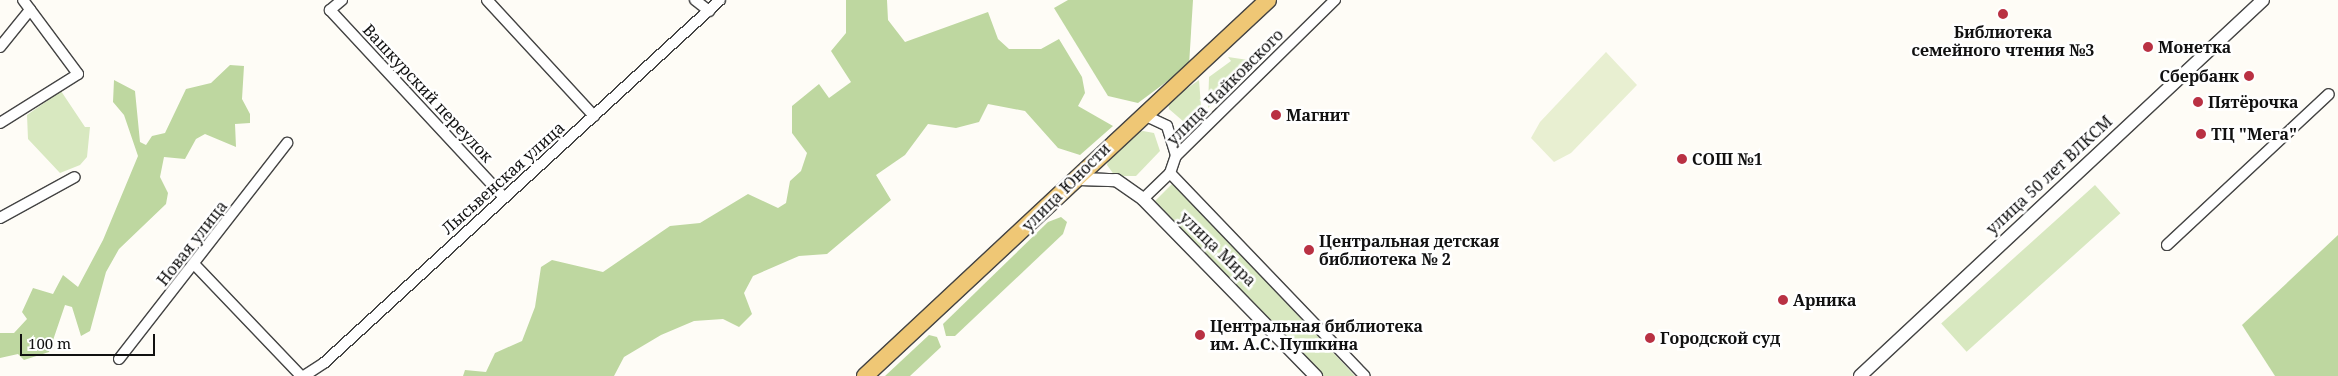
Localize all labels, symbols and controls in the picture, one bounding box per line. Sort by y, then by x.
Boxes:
marker: Библиотека семейного чтения №3 [1997,8,2009,20]
street label: Вашкурский переулок [359,20,497,166]
place label: Библиотека семейного чтения №3 [1912,22,2094,60]
street label: улица Чайковского [1163,25,1287,149]
place label: Монетка [2158,37,2231,57]
marker: Монетка [2142,41,2154,53]
place label: Сбербанк [2160,66,2239,86]
marker: Сбербанк [2243,70,2255,82]
place label: Пятёрочка [2208,92,2299,112]
marker: Пятёрочка [2192,96,2204,108]
place label: Магнит [1286,105,1350,125]
marker: Магнит [1270,109,1282,121]
street label: улица 50 лет ВЛКСМ [1982,112,2116,238]
street label: Лысьвенская улица [438,118,568,238]
place label: ТЦ "Мега" [2211,124,2297,144]
marker: ТЦ "Мега" [2195,128,2207,140]
street label: улица Юности [1018,139,1114,235]
place label: СОШ №1 [1692,149,1763,169]
marker: СОШ №1 [1676,153,1688,165]
street label: Новая улица [153,197,231,289]
street label: улица Мира [1176,208,1260,290]
place label: Центральная детская библиотека № 2 [1319,231,1499,269]
marker: Центральная детская библиотека № 2 [1303,244,1315,256]
place label: Арника [1793,290,1856,310]
marker: Арника [1777,294,1789,306]
place label: Центральная библиотека им. А.С. Пушкина [1210,316,1423,354]
scale bar [22,324,158,356]
place label: Городской суд [1660,328,1780,348]
marker: Центральная библиотека им. А.С. Пушкина [1194,329,1206,341]
marker: Городской суд [1644,332,1656,344]
text: 100 m [28,333,71,353]

